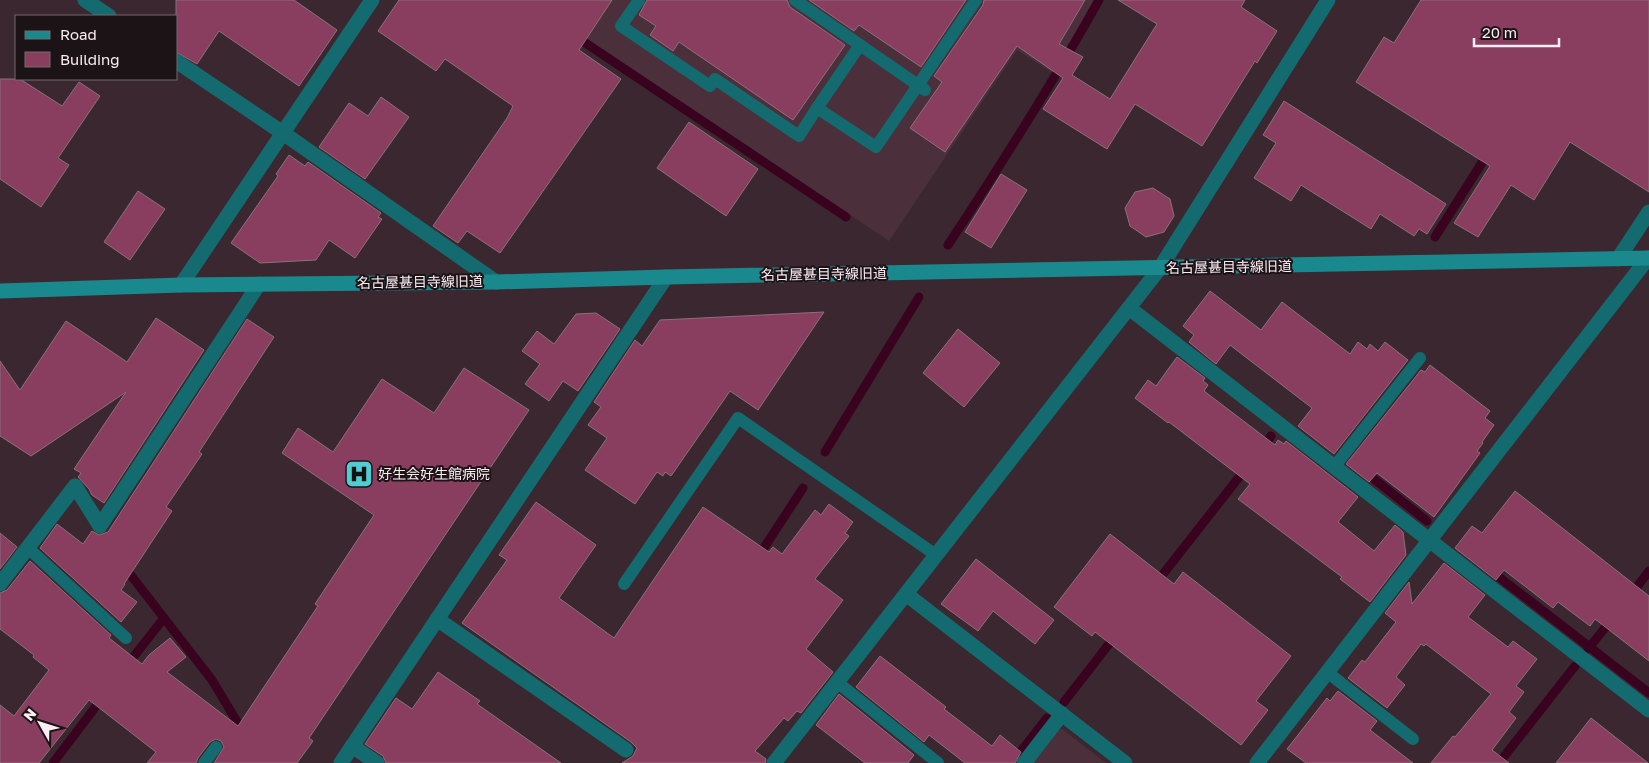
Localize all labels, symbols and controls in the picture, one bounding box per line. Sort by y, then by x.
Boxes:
legend [15,15,178,80]
scale bar [1474,15,1559,47]
text: 20 m [1482,23,1517,41]
text: Road [60,25,97,43]
text: Building [60,50,120,68]
street label: 名古屋甚目寺線旧道 [1166,257,1292,276]
street label: 名古屋甚目寺線旧道 [761,264,887,283]
street label: 名古屋甚目寺線旧道 [357,272,483,291]
hospital icon: 好生会好生館病院 [344,459,374,489]
place label: 好生会好生館病院 [378,465,490,482]
north arrow [15,698,65,748]
text: N [20,705,39,724]

